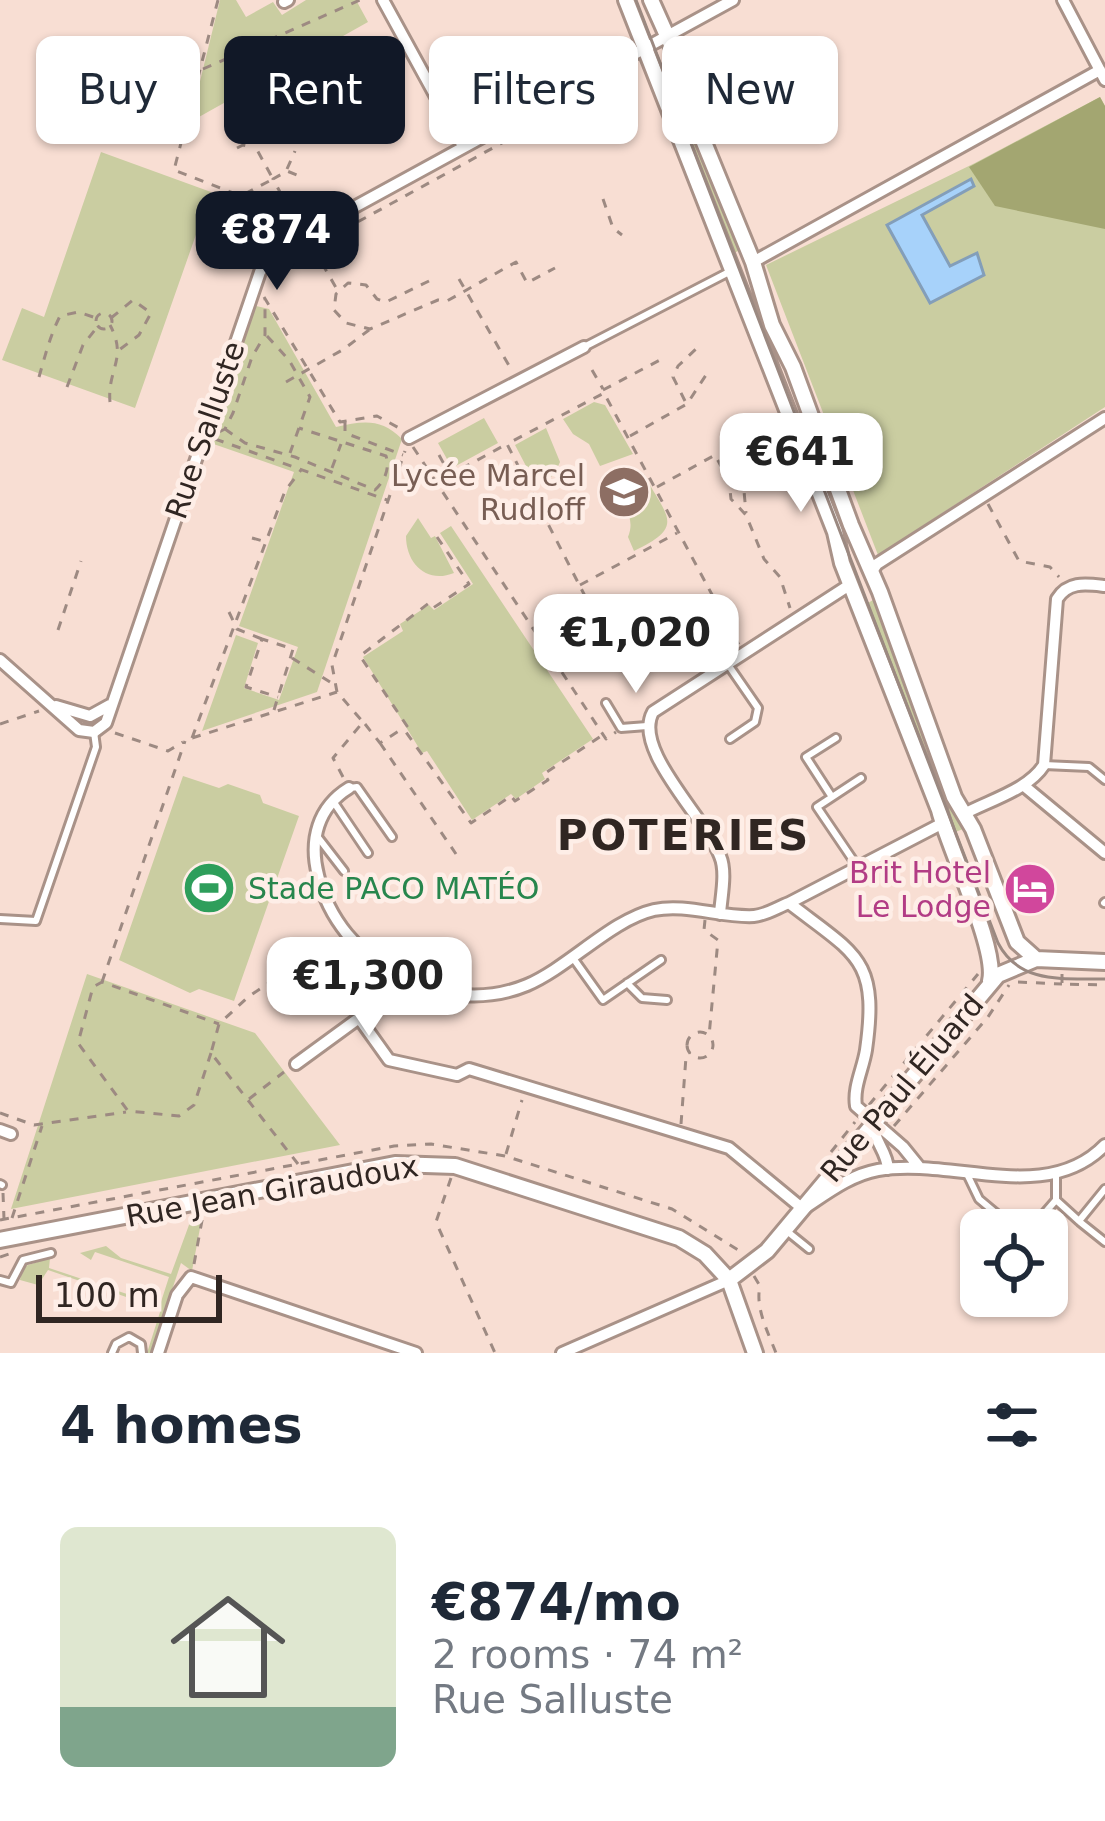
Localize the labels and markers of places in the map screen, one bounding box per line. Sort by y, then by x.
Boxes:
pin: €874 [206,191,348,293]
pin: €641 [730,413,872,515]
place label: Lycée Marcel Rudloff [391,458,586,527]
school or university icon: Lycée Marcel Rudloff [596,464,652,520]
pin: €1,020 [538,594,734,696]
place label: Brit Hotel Le Lodge [849,855,991,924]
sports icon: Stade PACO MATÉO [181,860,237,916]
hotel icon: Brit Hotel Le Lodge [1002,861,1058,917]
place label: Stade PACO MATÉO [248,871,539,906]
pin: €1,300 [271,937,467,1039]

